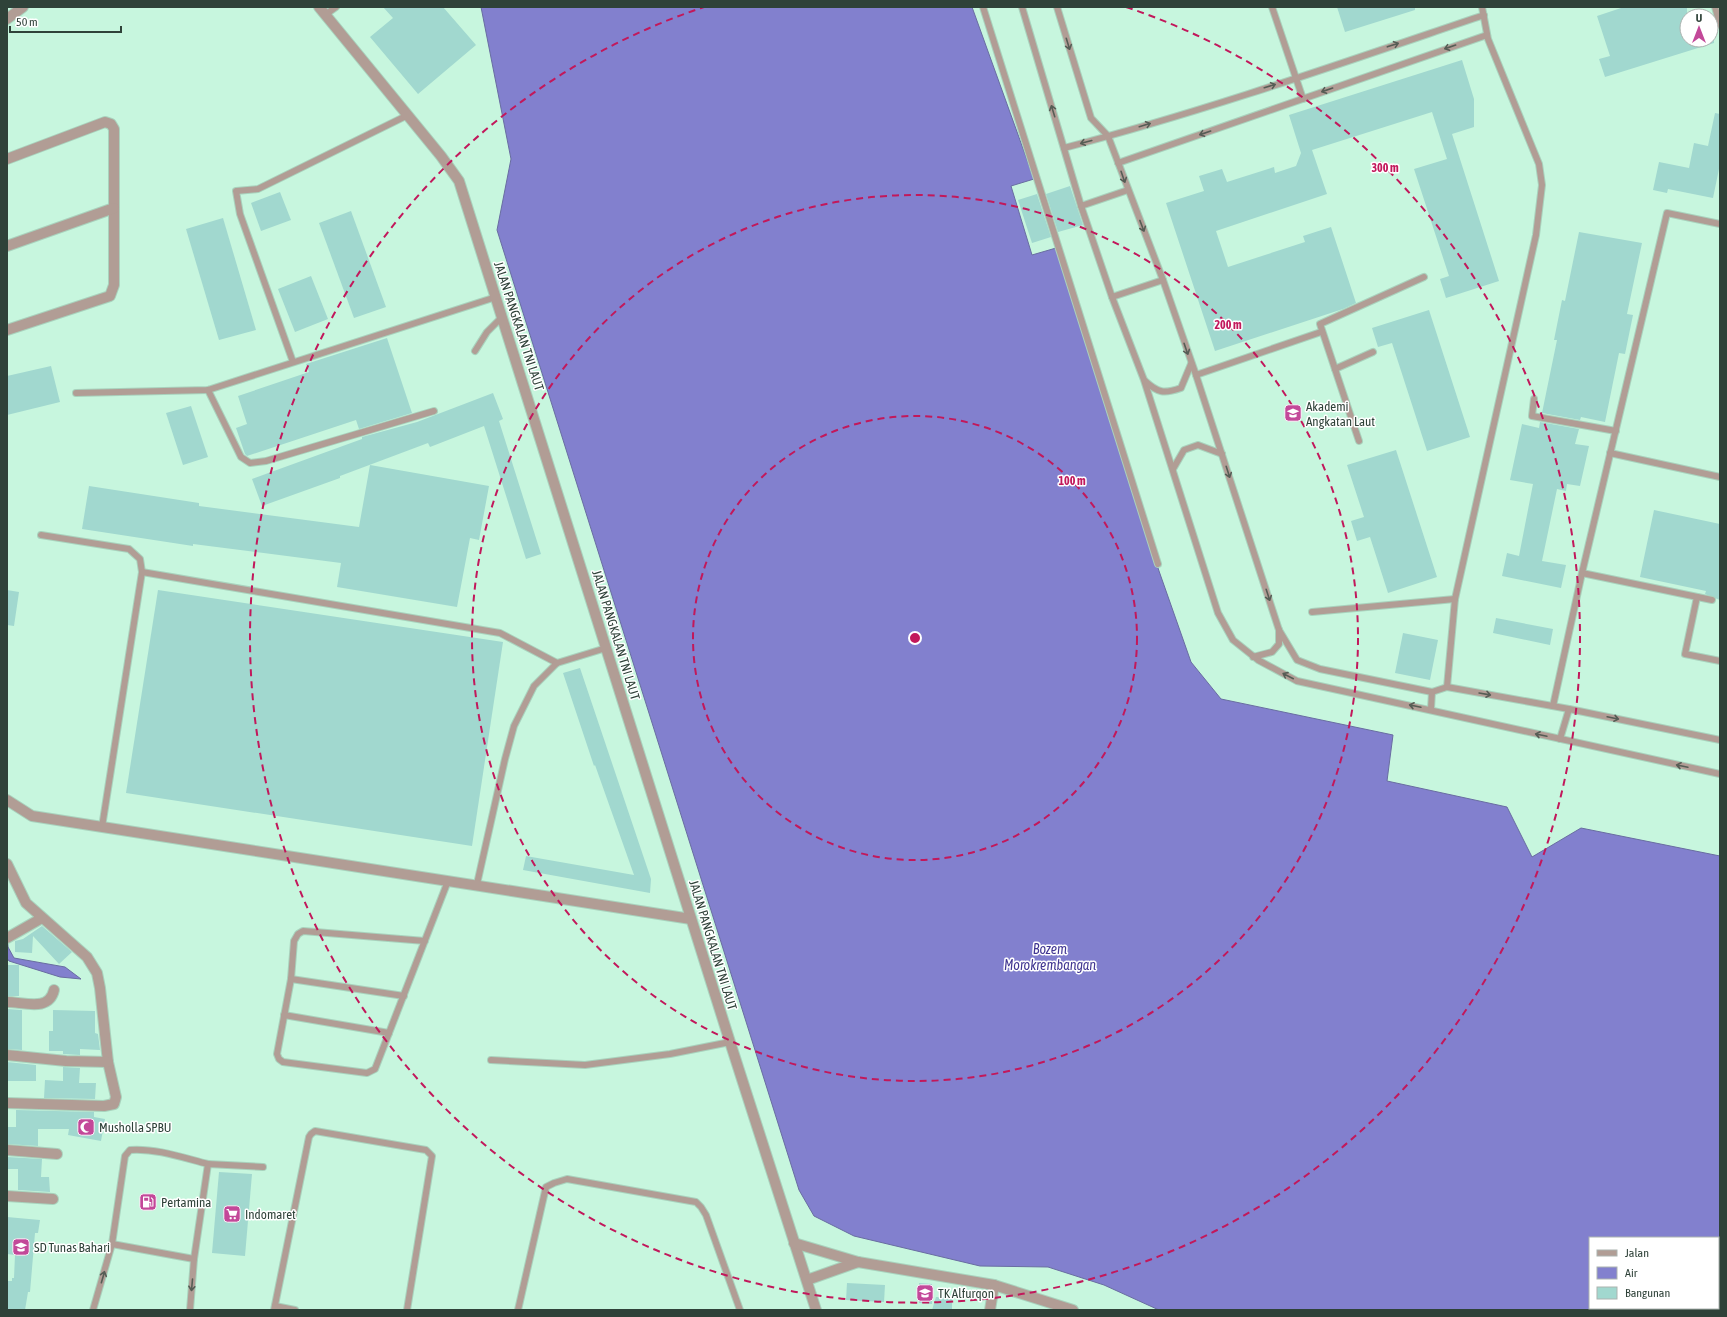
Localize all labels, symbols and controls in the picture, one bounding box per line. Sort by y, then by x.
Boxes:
scale bar [10,8,121,34]
north arrow [1679,8,1719,48]
text: U [1696,12,1702,24]
text: 50 m [16,15,38,29]
one-way arrow [1065,38,1072,51]
one-way arrow [1387,41,1399,49]
one-way arrow [1445,44,1457,52]
one-way arrow [1263,82,1276,89]
one-way arrow [1322,87,1334,95]
one-way arrow [1049,104,1056,117]
one-way arrow [1139,121,1152,128]
one-way arrow [1198,130,1211,137]
one-way arrow [1080,139,1093,146]
text: 300 m [1371,161,1399,175]
one-way arrow [1120,170,1127,183]
one-way arrow [1139,220,1146,232]
street label: JALAN PANGKALAN TNI LAUT [491,259,547,393]
text: 200 m [1214,318,1242,332]
one-way arrow [1183,342,1190,355]
place label: Akademi Angkatan Laut [1306,399,1375,429]
school or university icon: Akademi Angkatan Laut [1283,403,1303,423]
one-way arrow [1225,465,1232,478]
text: 100 m [1058,474,1086,488]
street label: JALAN PANGKALAN TNI LAUT [589,568,643,702]
one-way arrow [1264,589,1272,601]
centre of rings [908,631,922,645]
one-way arrow [1282,672,1294,679]
one-way arrow [1478,690,1491,698]
one-way arrow [1408,701,1421,709]
one-way arrow [1606,715,1619,723]
one-way arrow [1535,731,1548,739]
one-way arrow [1676,761,1689,769]
street label: JALAN PANGKALAN TNI LAUT [686,878,740,1012]
water label: Bozem Morokrembangan [1004,941,1096,973]
mosque icon: Musholla SPBU [76,1117,96,1137]
place label: Musholla SPBU [99,1120,171,1135]
fuel station icon: Pertamina [138,1192,158,1212]
place label: Pertamina [161,1195,211,1210]
supermarket icon: Indomaret [222,1204,242,1224]
place label: Indomaret [245,1207,296,1222]
school or university icon: SD Tunas Bahari [11,1237,31,1257]
legend [1589,1237,1719,1309]
place label: SD Tunas Bahari [34,1240,110,1255]
text: Jalan [1625,1246,1649,1260]
text: Air [1625,1266,1638,1280]
one-way arrow [99,1271,107,1284]
one-way arrow [189,1278,196,1291]
school or university icon: TK Alfurqon [915,1283,935,1303]
place label: TK Alfurqon [938,1286,994,1301]
text: Bangunan [1625,1286,1670,1300]

